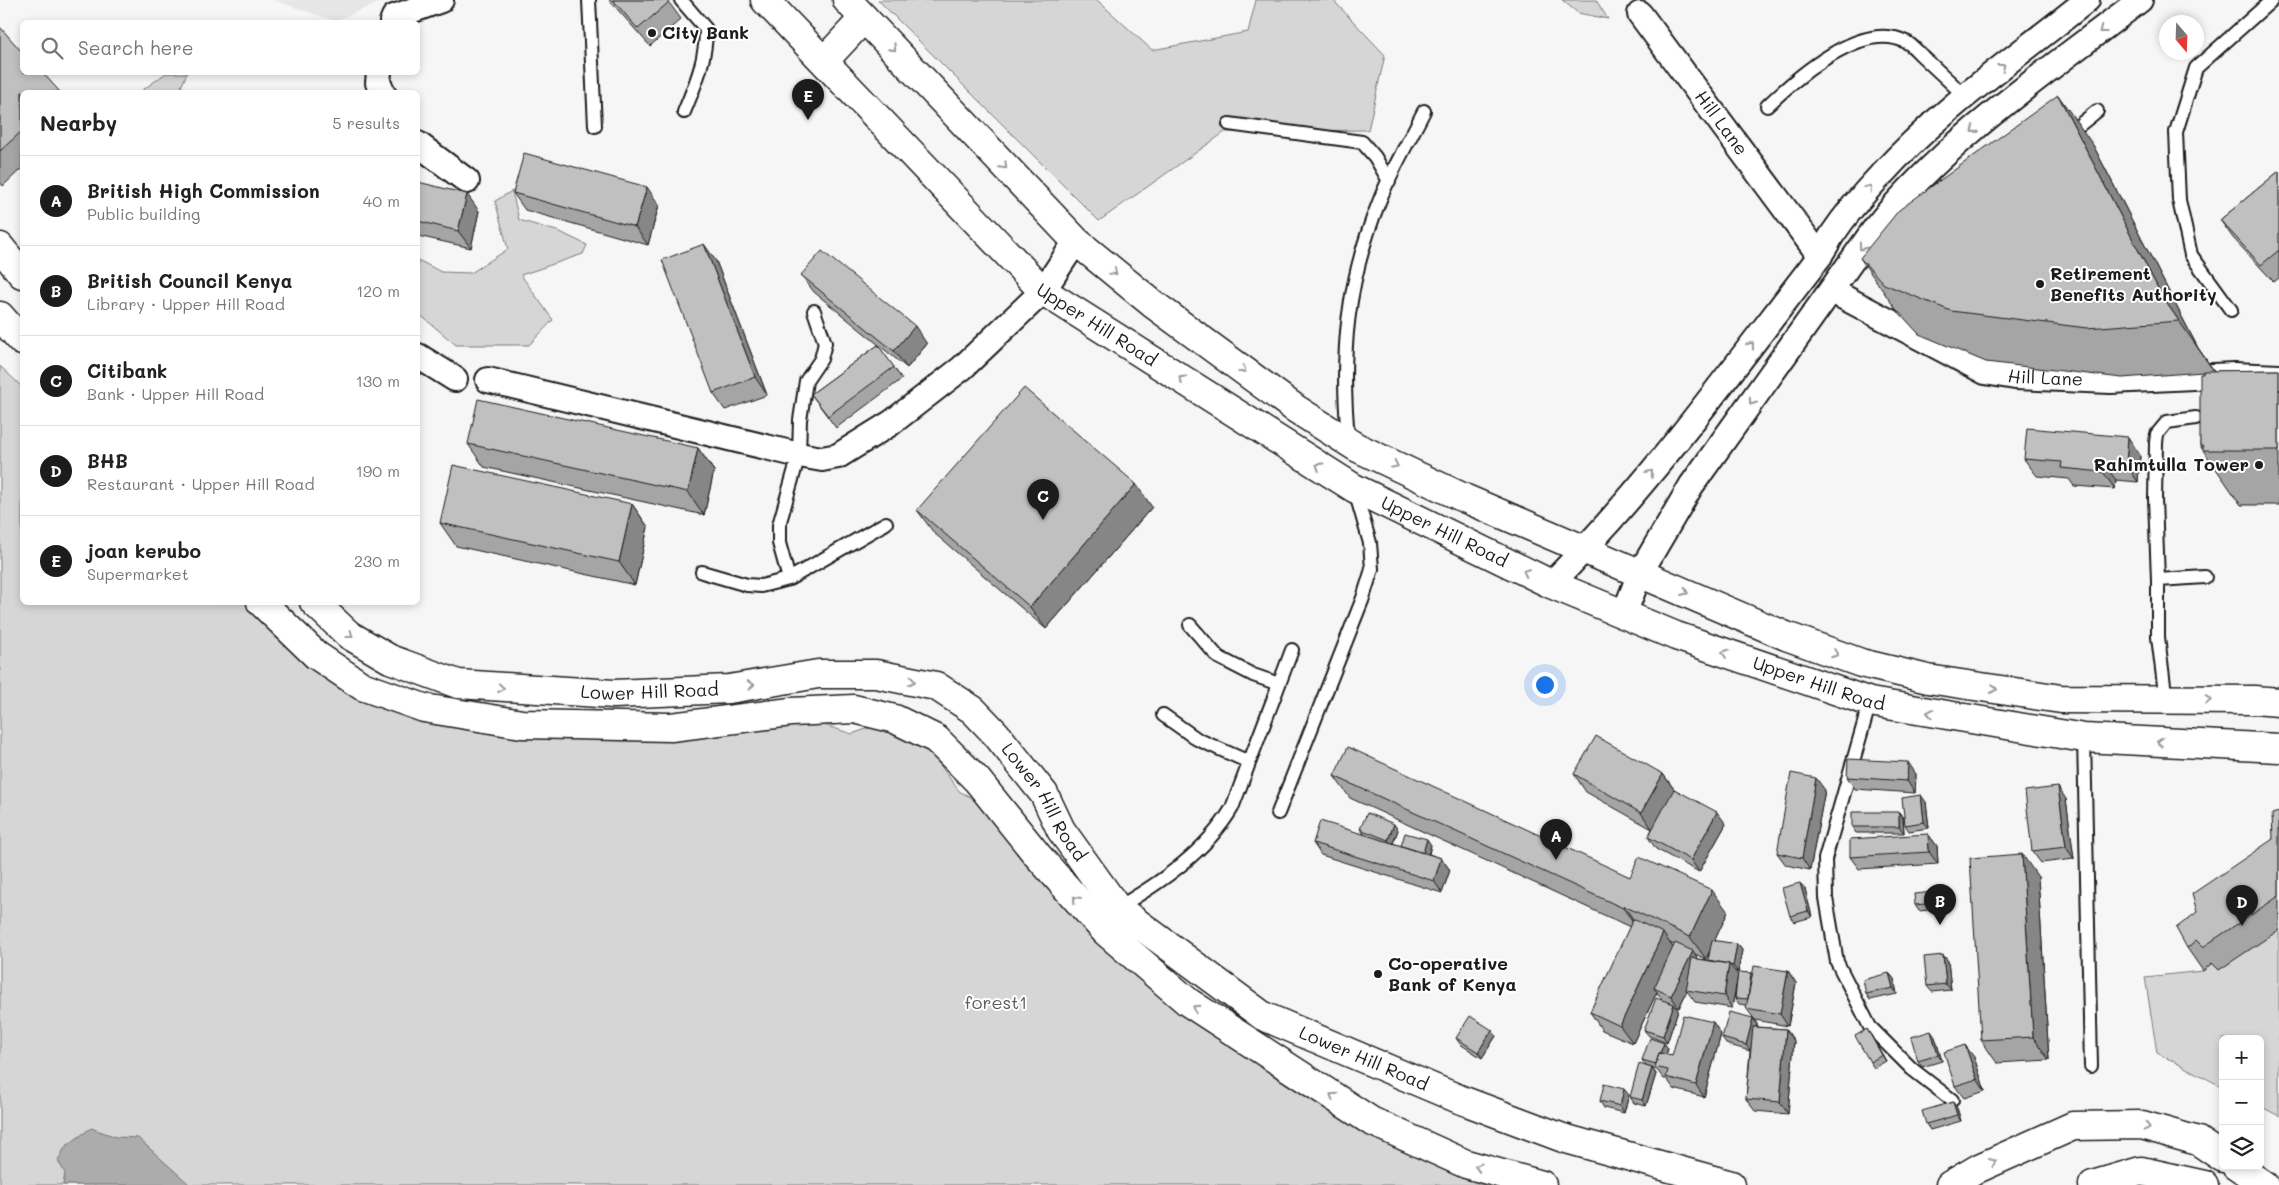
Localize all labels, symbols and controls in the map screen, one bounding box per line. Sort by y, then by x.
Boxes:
north arrow [2159,15,2204,60]
search box [20,20,420,75]
place label: City Bank [662,20,749,44]
one-way arrow [2099,24,2108,32]
marker: City Bank [646,27,658,39]
icon: search [38,34,66,62]
text: Search here [78,35,194,60]
one-way arrow [887,42,896,51]
one-way arrow [1996,65,2005,73]
pin: E [792,79,824,120]
street label: Hill Lane [1690,85,1754,160]
text: Nearby [40,109,117,136]
text: 5 results [332,112,400,133]
one-way arrow [1971,125,1980,133]
one-way arrow [999,160,1008,169]
text: British High Commission [87,178,320,203]
one-way arrow [1864,185,1873,194]
text: A [50,190,62,211]
text: 40 m [363,190,400,211]
text: Public building [87,203,200,224]
one-way arrow [1859,241,1868,251]
place label: Retirement Benefits Authority [2050,261,2217,306]
one-way arrow [1108,266,1117,275]
text: British Council Kenya [87,268,292,293]
street label: Upper Hill Road [1032,277,1162,371]
marker: Retirement Benefits Authority [2034,278,2046,290]
text: B [51,280,61,301]
text: 120 m [356,280,400,301]
text: Library · Upper Hill Road [87,293,285,314]
one-way arrow [1745,342,1753,351]
text: Citibank [87,358,167,383]
street label: Hill Lane [2006,363,2083,391]
one-way arrow [1237,364,1246,372]
text: C [50,370,62,391]
text: 130 m [356,370,400,391]
one-way arrow [1178,376,1187,385]
text: Bank · Upper Hill Road [87,383,264,404]
one-way arrow [1749,396,1758,406]
text: BHB [87,448,128,473]
place label: Rahimtulla Tower [2094,452,2249,476]
one-way arrow [1390,459,1399,470]
marker: Rahimtulla Tower [2253,459,2265,471]
text: D [50,460,62,481]
text: 190 m [356,460,400,481]
one-way arrow [1315,463,1325,472]
one-way arrow [1644,469,1653,478]
text: Restaurant · Upper Hill Road [87,473,315,494]
pin: C [1027,479,1059,520]
street label: Upper Hill Road [1377,490,1512,572]
text: joan kerubo [87,538,201,563]
text: E [51,550,61,571]
text: 230 m [354,550,400,571]
text: Supermarket [87,563,189,584]
one-way arrow [1522,568,1531,578]
one-way arrow [1680,585,1689,596]
one-way arrow [345,629,354,638]
one-way arrow [1721,648,1730,658]
one-way arrow [1830,648,1839,658]
street label: Upper Hill Road [1750,650,1887,715]
your location [1532,672,1558,698]
one-way arrow [907,675,916,686]
street label: Lower Hill Road [580,676,719,705]
one-way arrow [746,681,755,691]
one-way arrow [498,682,506,693]
one-way arrow [1990,683,1998,694]
one-way arrow [2204,695,2212,705]
one-way arrow [1926,708,1935,718]
street label: Lower Hill Road [997,737,1093,866]
one-way arrow [2156,737,2164,747]
pin: A [1540,819,1572,860]
pin: B [1924,884,1956,925]
pin: D [2226,885,2258,926]
one-way arrow [1073,895,1082,904]
place label: Co-operative Bank of Kenya [1388,951,1517,996]
marker: Co-operative Bank of Kenya [1372,968,1384,980]
park label: forest1 [965,990,1027,1014]
one-way arrow [1193,1004,1202,1014]
street label: Lower Hill Road [1296,1020,1432,1096]
map controls [2219,1035,2264,1170]
button: + [2219,1035,2264,1080]
button: − [2219,1080,2264,1125]
one-way arrow [1329,1093,1338,1102]
one-way arrow [2143,1121,2152,1132]
button: layers [2219,1125,2264,1170]
one-way arrow [1988,1158,1997,1169]
one-way arrow [1474,1162,1482,1173]

